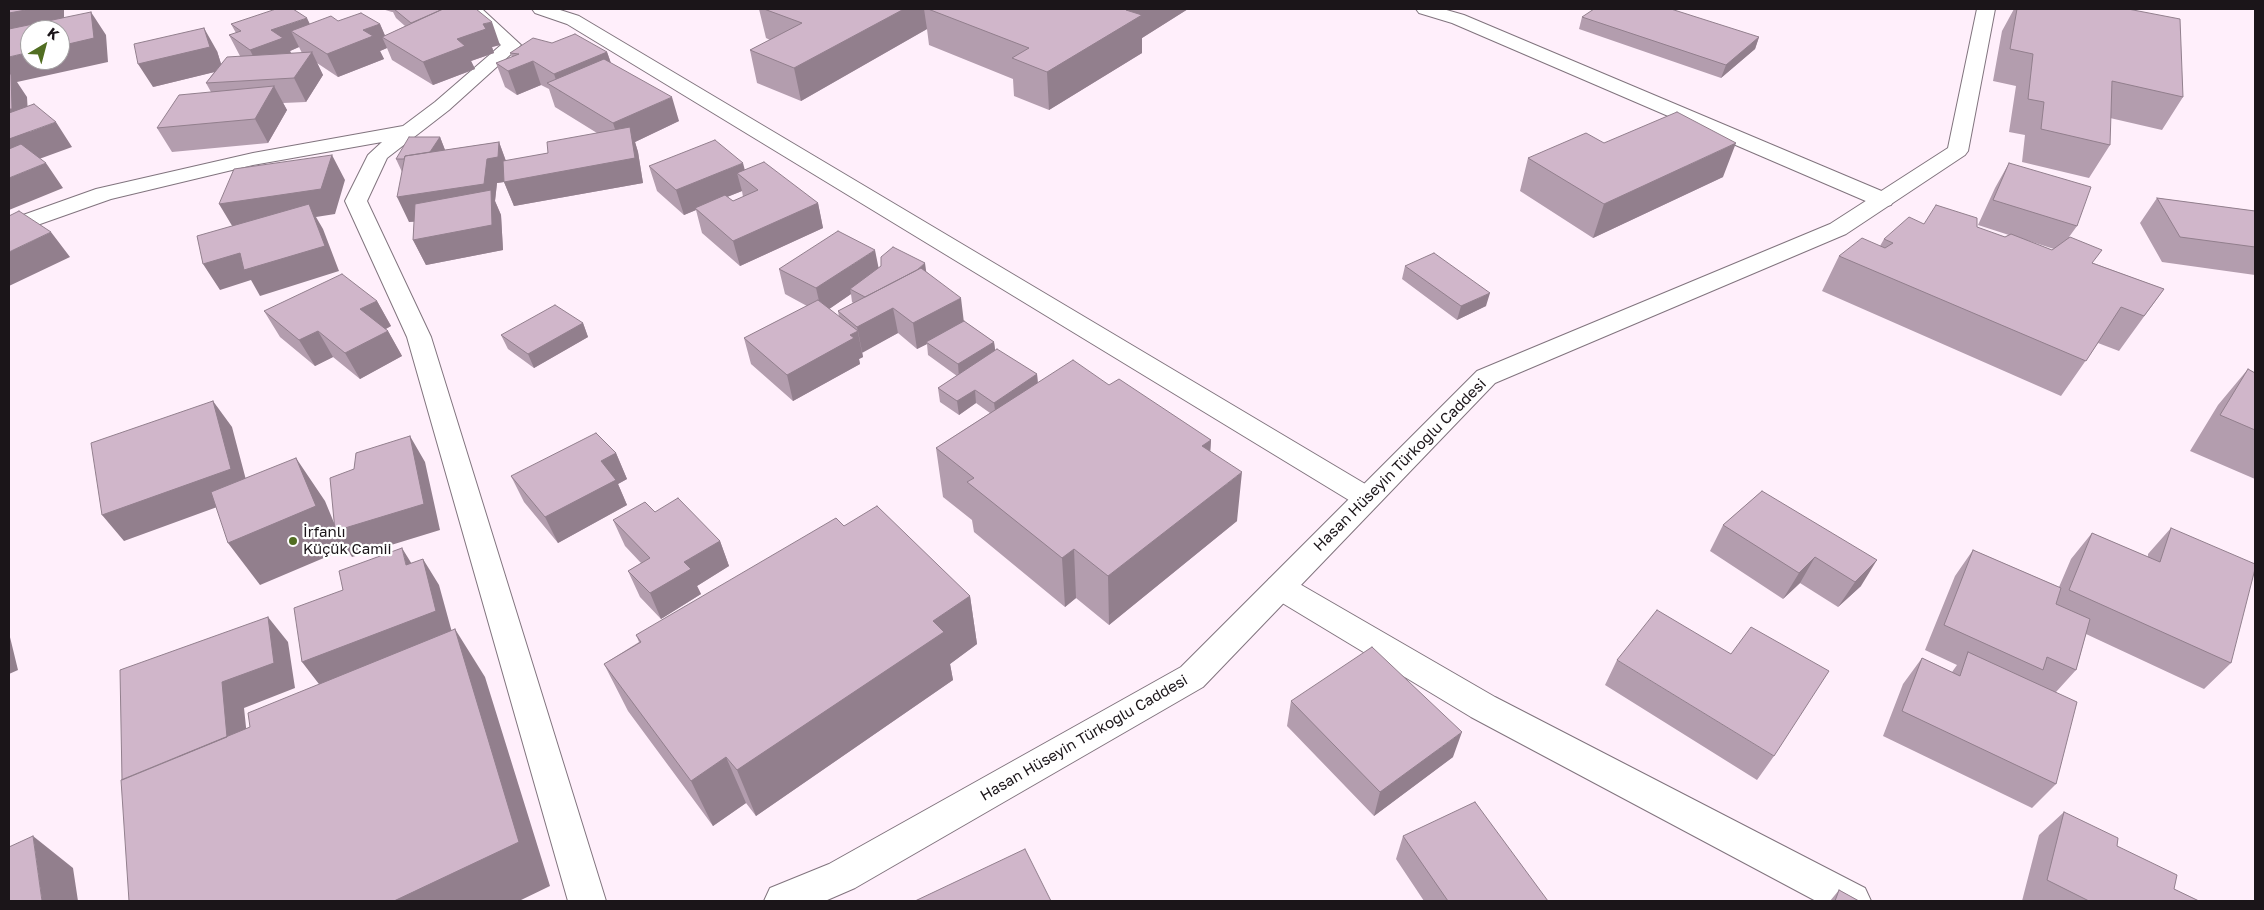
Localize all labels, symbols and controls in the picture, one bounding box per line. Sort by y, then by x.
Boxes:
north arrow [20,20,70,70]
text: K [45,24,63,43]
street label: Hasan Hüseyin Türkoğlu Caddesi [1310,375,1490,555]
place label: İrfanlı Küçük Camii [303,523,392,558]
marker: İrfanlı Küçük Camii [287,535,299,547]
street label: Hasan Hüseyin Türkoğlu Caddesi [977,671,1191,805]

